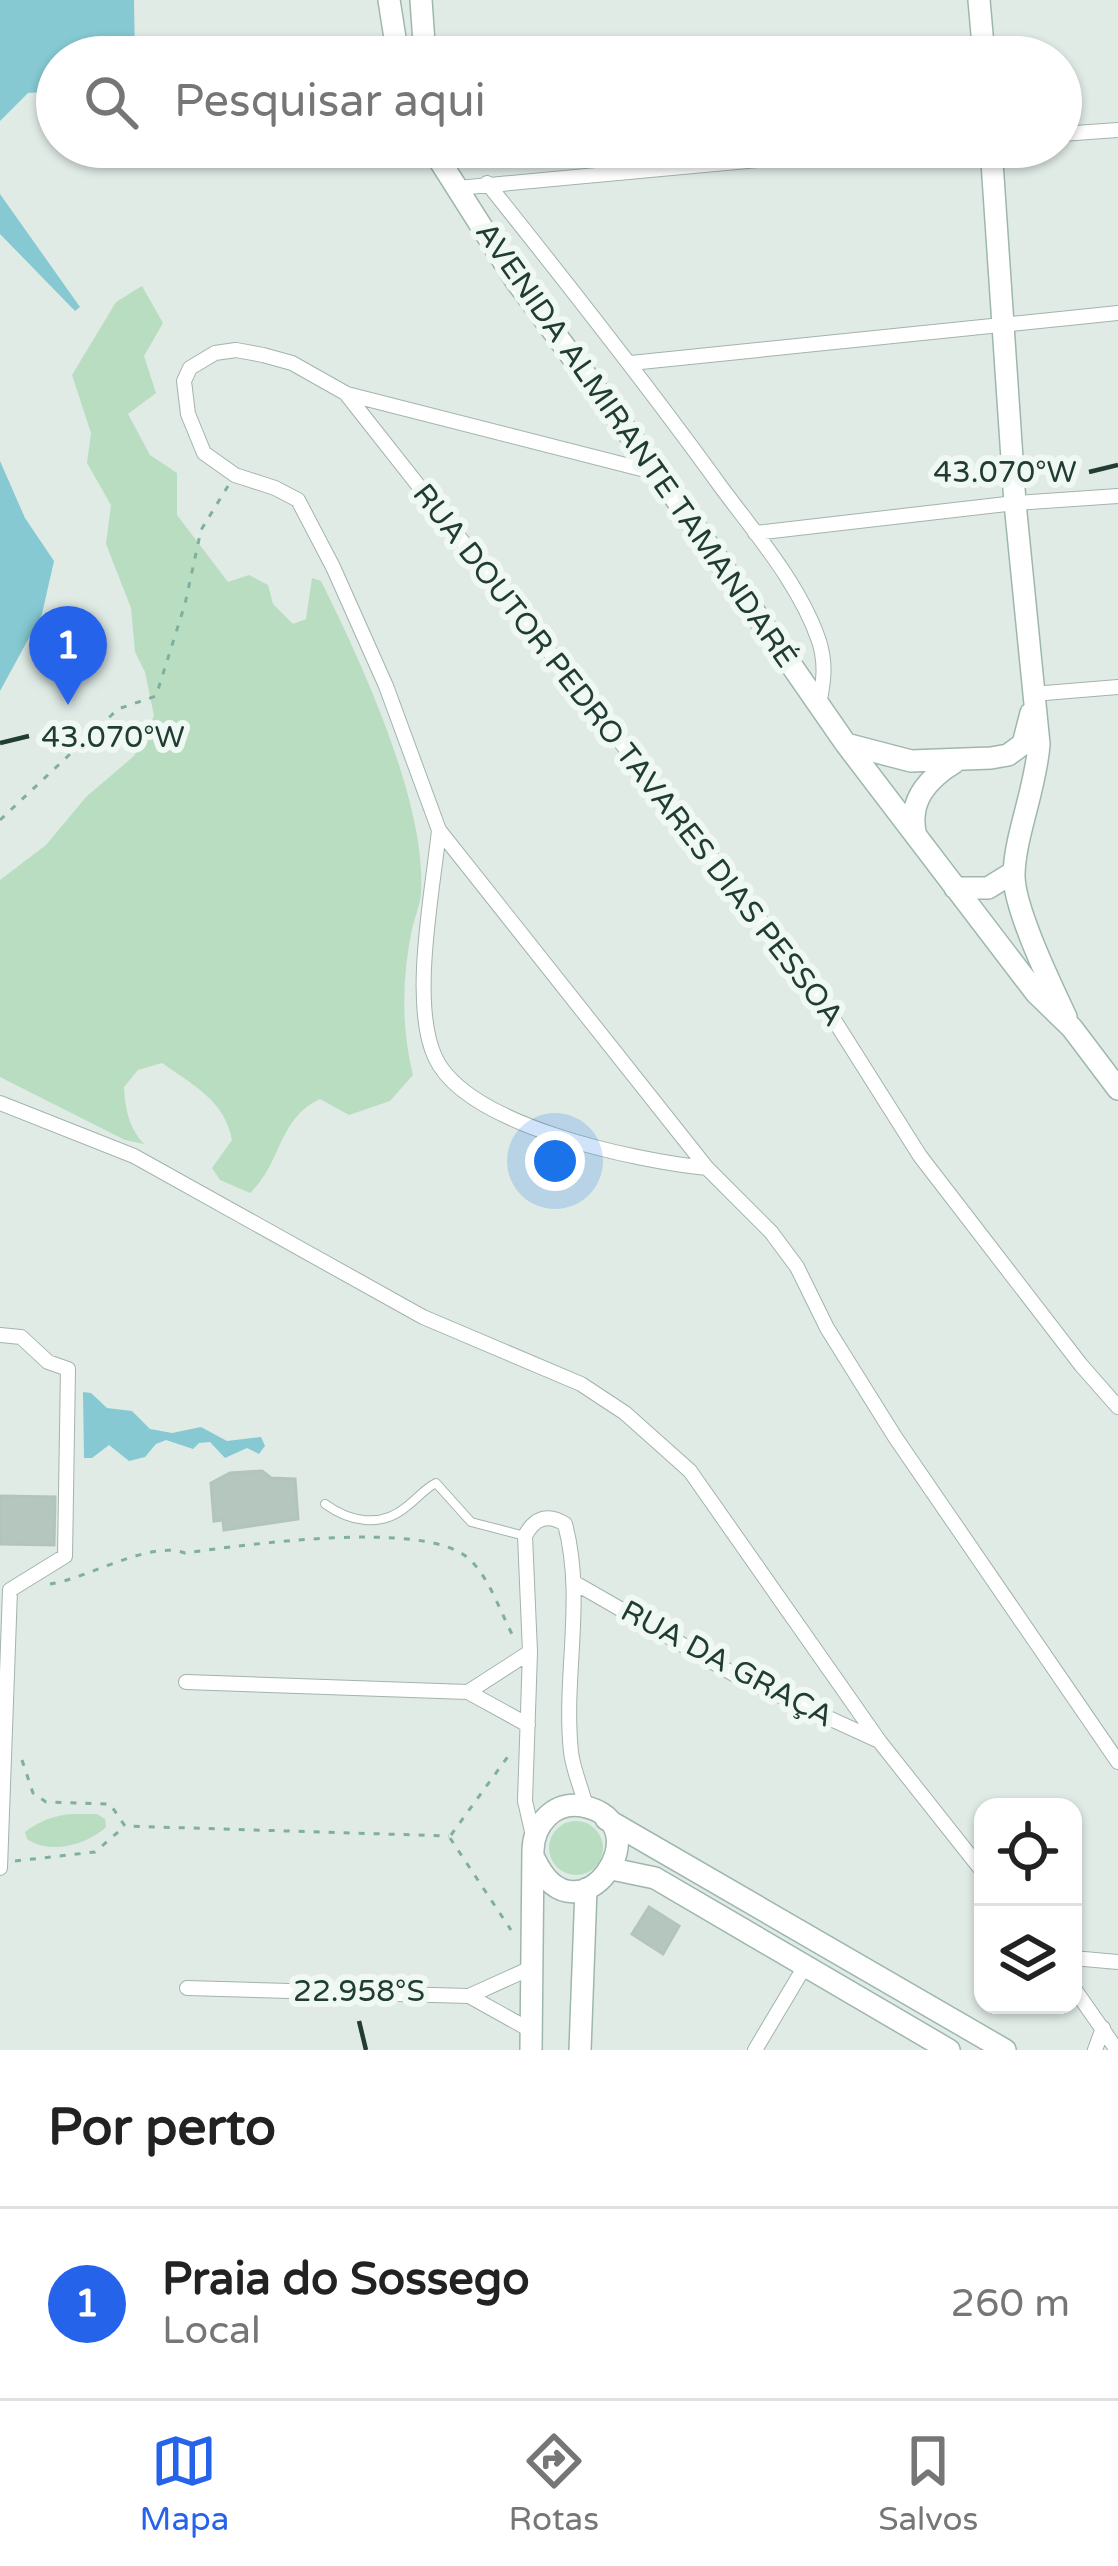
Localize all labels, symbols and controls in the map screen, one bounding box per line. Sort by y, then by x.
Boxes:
search box [36,36,1082,168]
icon: search [78,69,144,135]
text: Pesquisar aqui [174,75,486,129]
street label: AVENIDA ALMIRANTE TAMANDARÉ [467,215,805,675]
text: 43.070°W [933,454,1077,491]
street label: RUA DOUTOR PEDRO TAVARES DIAS PESSOA [405,476,851,1034]
pin: 1 [29,606,107,705]
text: 43.070°W [41,719,185,756]
your location [525,1131,585,1191]
street label: RUA DA GRAÇA [614,1592,840,1736]
map controls [974,1798,1082,2014]
button: locate [974,1798,1082,1906]
button: layers [974,1906,1082,2014]
text: 22.958°S [293,1973,425,2010]
text: Por perto [48,2097,276,2159]
text: Praia do Sossego [162,2253,530,2307]
text: 1 [75,2280,99,2327]
text: 260 m [951,2280,1070,2327]
text: Local [162,2307,261,2354]
tab: Mapa [140,2428,229,2539]
tab: Rotas [509,2428,599,2539]
tab: Salvos [878,2428,978,2539]

